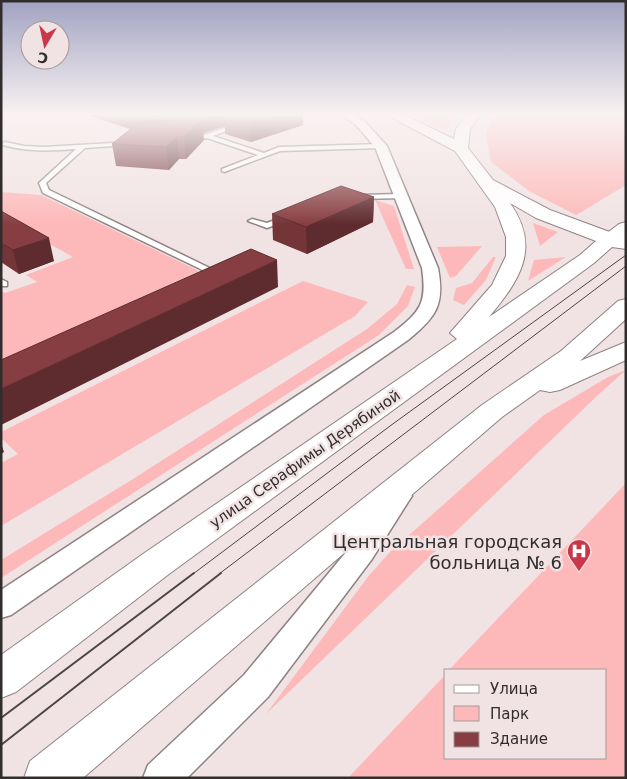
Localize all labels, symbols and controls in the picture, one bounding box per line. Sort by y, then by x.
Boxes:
north arrow [20,20,70,70]
text: С [37,49,49,67]
street label: улица Серафимы Дерябиной [206,386,404,532]
place label: Центральная городская больница № 6 [333,531,562,573]
hospital icon: Центральная городская больница № 6 [566,538,592,572]
legend [444,669,607,759]
text: Улица [490,680,538,698]
text: Парк [490,705,529,723]
text: Здание [490,730,548,748]

